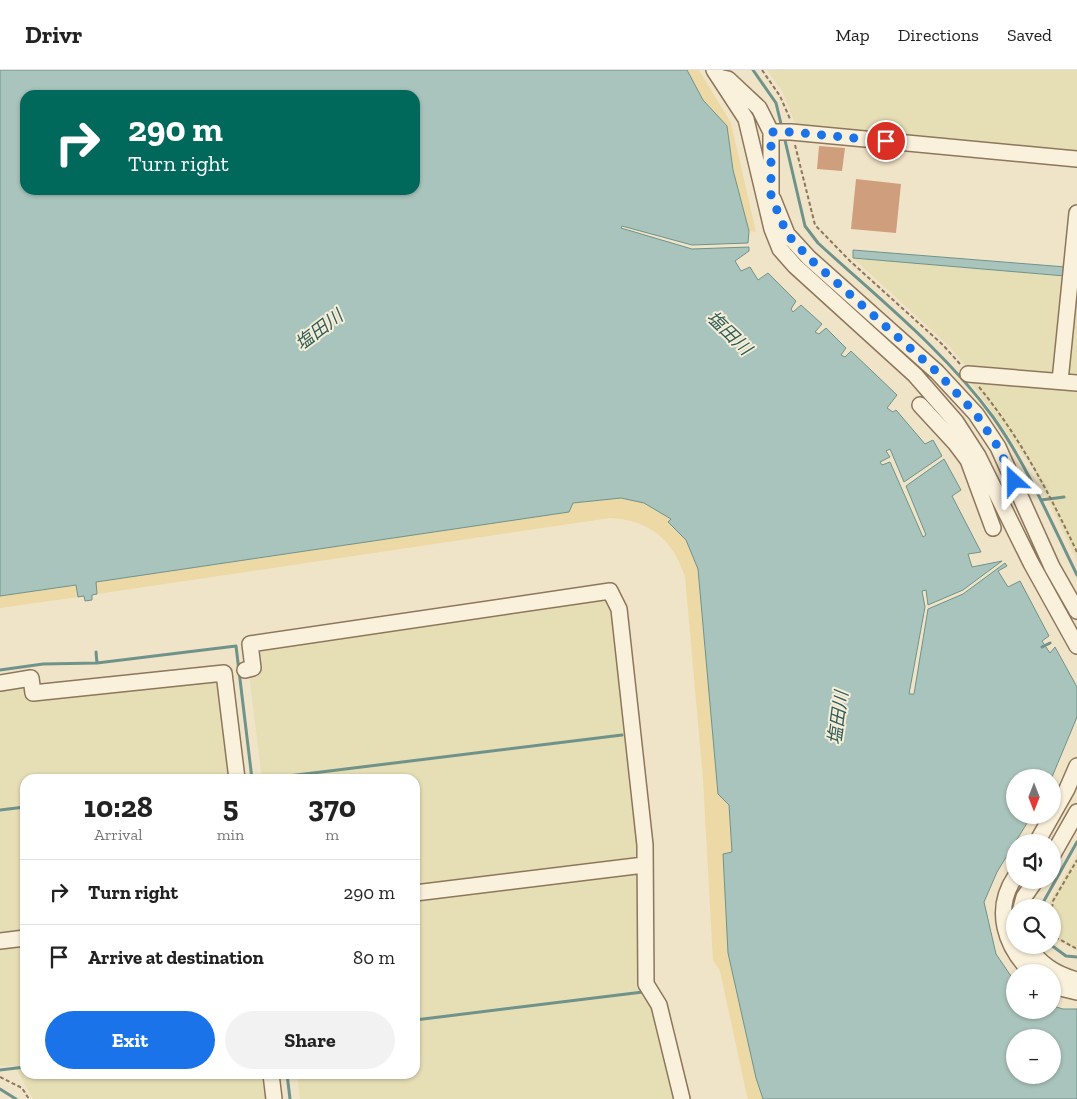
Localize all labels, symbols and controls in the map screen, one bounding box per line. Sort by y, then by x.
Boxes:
text: Drivr [25,20,82,49]
text: Map [835,24,870,46]
text: Directions [898,24,979,46]
text: Saved [1007,24,1052,46]
text: 290 m [128,108,223,150]
icon: right [45,110,110,175]
pin [865,120,907,162]
icon: arrive [872,127,900,155]
text: Turn right [128,150,229,177]
water label: 塩田川 [291,304,349,355]
water label: 塩田川 [702,306,758,361]
position arrow [987,454,1039,506]
water label: 塩田川 [823,688,853,746]
north arrow [1006,769,1061,824]
map controls [1006,769,1061,1084]
text: 10:28 [84,789,153,825]
text: 5 [223,789,238,825]
text: 370 [308,789,356,825]
text: Arrival [94,825,142,844]
text: min [217,825,244,844]
text: m [325,825,339,844]
button: sound [1006,834,1061,889]
icon: right [45,878,73,906]
text: Turn right [88,881,178,904]
text: 290 m [343,881,395,904]
button: search [1006,899,1061,954]
icon: arrive [45,943,73,971]
text: Arrive at destination [88,946,264,969]
text: 80 m [353,946,395,969]
button: + [1006,964,1061,1019]
button: Exit [45,1011,215,1069]
button: Share [225,1011,395,1069]
button: − [1006,1029,1061,1084]

